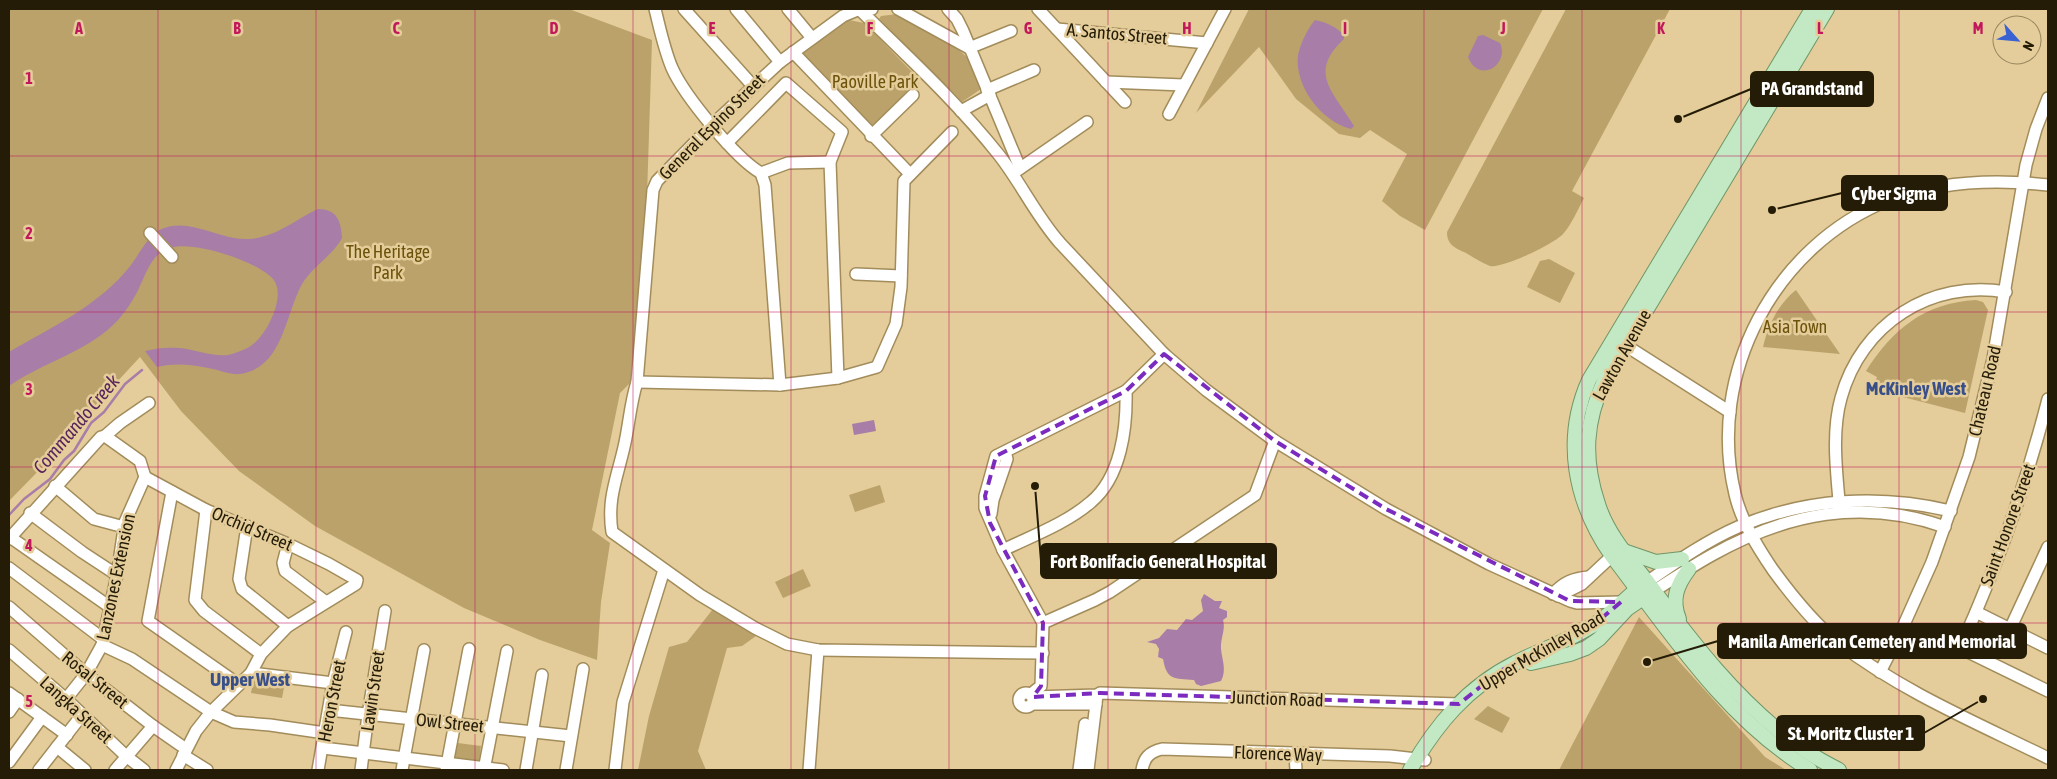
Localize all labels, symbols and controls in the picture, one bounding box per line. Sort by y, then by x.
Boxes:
north arrow [1992,15,2042,65]
text: A [74,19,83,37]
text: B [233,19,241,37]
text: C [392,19,400,37]
text: D [550,19,559,37]
text: E [709,19,716,37]
text: F [867,19,874,37]
text: G [1024,19,1033,37]
street label: A. Santos Street [1066,19,1168,48]
text: H [1182,19,1192,37]
text: I [1343,19,1347,37]
text: J [1499,19,1506,37]
text: K [1657,19,1665,37]
text: L [1817,19,1824,37]
text: M [1973,19,1983,37]
text: N [2020,39,2038,53]
text: 1 [25,69,33,87]
street label: General Espino Street [654,69,769,184]
park label: Paoville Park [832,71,918,92]
callout: PA Grandstand [1751,72,1873,106]
text: PA Grandstand [1761,77,1863,99]
callout: Cyber Sigma [1842,176,1947,210]
text: Cyber Sigma [1851,182,1937,204]
text: 2 [25,224,33,242]
park label: The Heritage Park [346,241,430,283]
street label: Lawton Avenue [1588,306,1655,404]
park label: Asia Town [1763,316,1827,337]
street label: Chateau Road [1964,344,2005,438]
water label: Commando Creek [28,370,124,478]
district label: McKinley West [1866,377,1967,399]
text: 3 [25,380,33,398]
street label: Saint Honore Street [1976,461,2039,589]
street label: Orchid Street [209,502,296,555]
street label: Lanzones Extension [92,512,139,642]
text: 4 [24,536,33,554]
callout: Fort Bonifacio General Hospital [1041,544,1276,578]
text: Fort Bonifacio General Hospital [1050,550,1267,572]
street label: Upper McKinley Road [1475,606,1608,695]
callout: Manila American Cemetery and Memorial [1718,624,2026,658]
text: Manila American Cemetery and Memorial [1728,630,2017,652]
street label: Rosal Street [58,647,133,713]
street label: Lawin Street [356,649,389,732]
street label: Heron Street [313,658,350,744]
district label: Upper West [210,668,291,690]
street label: Langka Street [36,672,117,748]
street label: Junction Road [1230,686,1324,711]
text: 5 [25,692,33,710]
street label: Owl Street [415,709,485,736]
callout: St. Moritz Cluster 1 [1777,716,1924,750]
text: St. Moritz Cluster 1 [1788,722,1914,744]
street label: Florence Way [1234,741,1322,766]

